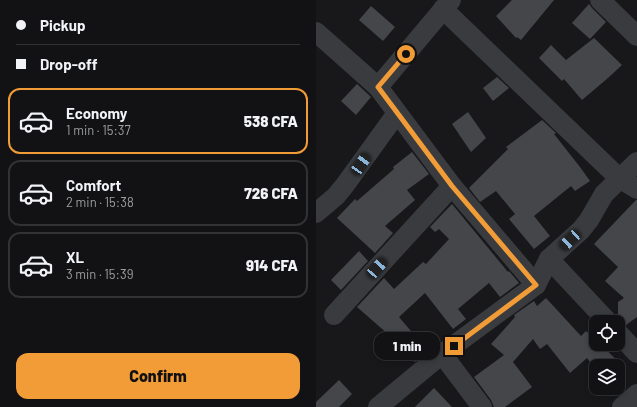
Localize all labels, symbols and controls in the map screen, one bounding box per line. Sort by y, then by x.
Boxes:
text: Pickup [40,16,86,34]
route start [397,45,415,63]
text: Drop-off [40,55,98,73]
icon: car [18,103,54,139]
text: Economy [66,104,127,122]
text: 538 CFA [244,112,298,130]
text: 1 min · 15:37 [66,122,131,138]
car [349,151,373,177]
icon: car [18,175,54,211]
text: Comfort [66,176,121,194]
text: 726 CFA [244,184,298,202]
text: 2 min · 15:38 [66,194,134,210]
car [557,227,583,253]
icon: car [18,247,54,283]
text: XL [66,248,84,266]
car [365,255,389,281]
text: 914 CFA [246,256,298,274]
text: 3 min · 15:39 [66,266,133,282]
map controls [589,315,625,395]
button: locate [589,315,625,351]
callout: 1 min [374,332,440,360]
route end [445,337,463,355]
text: 1 min [393,338,421,354]
button: Confirm [16,353,300,399]
button: layers [589,359,625,395]

